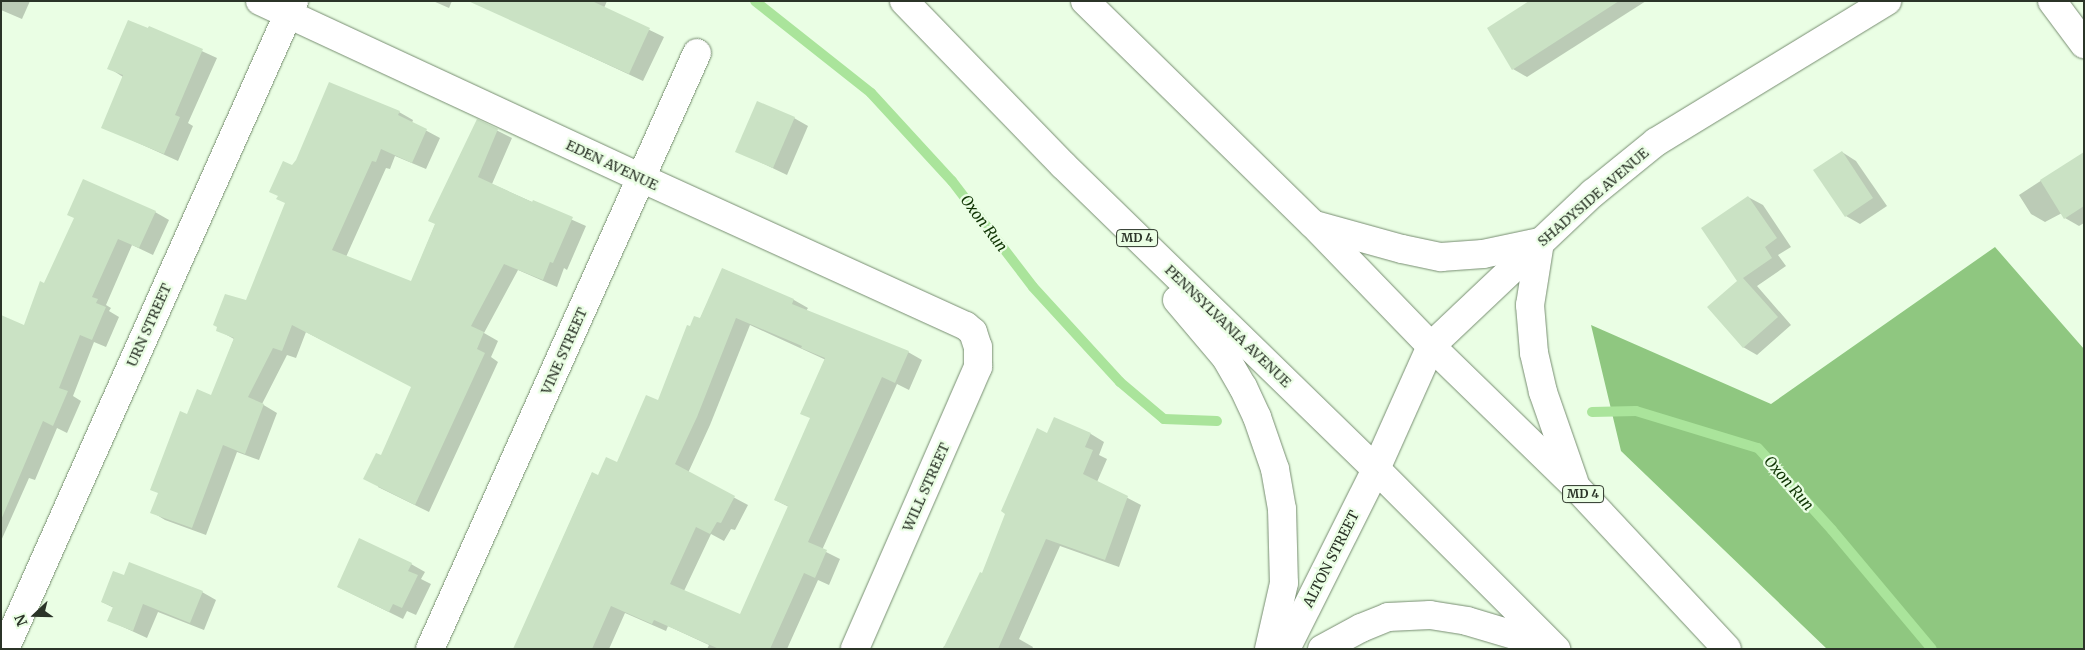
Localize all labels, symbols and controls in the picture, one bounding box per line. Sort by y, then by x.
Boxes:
street label: EDEN AVENUE [563,136,661,194]
street label: SHADYSIDE AVENUE [1534,144,1652,250]
water label: Oxon Run [957,191,1011,255]
road number: MD 4 [1116,228,1158,248]
street label: PENNSYLVANIA AVENUE [1162,261,1294,391]
street label: URN STREET [123,281,175,369]
street label: VINE STREET [537,305,591,397]
street label: WILL STREET [899,440,953,534]
water label: Oxon Run [1760,452,1818,514]
road number: MD 4 [1562,484,1604,504]
street label: ALTON STREET [1299,508,1363,610]
north arrow [10,590,60,640]
text: N [11,612,31,629]

